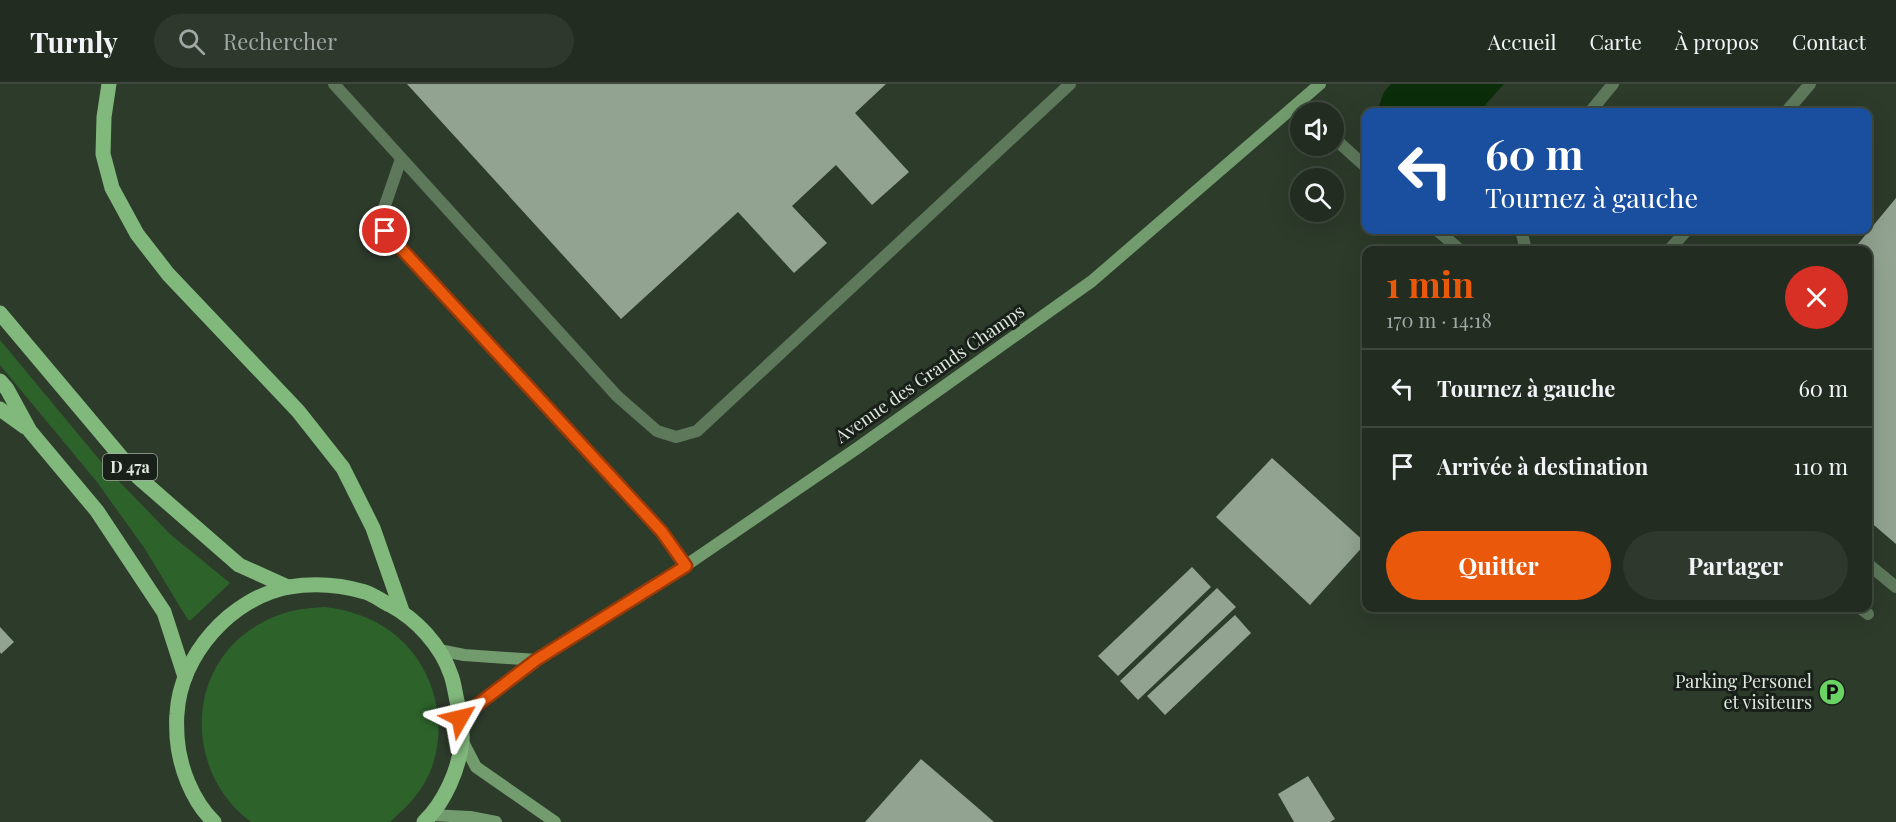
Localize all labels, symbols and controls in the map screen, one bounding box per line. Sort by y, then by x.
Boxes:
search box [154,14,574,68]
text: Turnly [30,23,118,60]
icon: search [175,25,208,58]
text: Rechercher [223,26,337,56]
text: Accueil [1488,27,1556,55]
text: Carte [1589,27,1642,55]
text: À propos [1675,27,1759,55]
text: Contact [1792,27,1866,55]
map controls [1290,102,1344,222]
button: sound [1290,102,1344,156]
text: 60 m [1485,125,1583,181]
icon: left [1386,132,1464,210]
button: search [1290,168,1344,222]
text: Tournez à gauche [1485,179,1698,215]
pin [359,205,410,256]
icon: arrive [368,214,401,247]
text: 1 min [1386,259,1474,307]
button: close [1785,266,1848,329]
street label: Avenue des Grands Champs [829,299,1029,448]
text: 170 m · 14:18 [1386,306,1492,333]
icon: left [1386,372,1419,405]
text: Tournez à gauche [1437,373,1615,403]
text: 60 m [1798,373,1848,403]
icon: arrive [1386,450,1419,483]
text: Arrivée à destination [1437,451,1648,481]
text: 110 m [1794,451,1848,481]
road number: D 47a [103,454,157,480]
button: Quitter [1386,531,1611,600]
button: Partager [1623,531,1848,600]
place label: Parking Personel et visiteurs [1675,669,1812,714]
parking icon: Parking Personel et visiteurs [1817,677,1847,707]
position arrow [428,686,492,750]

